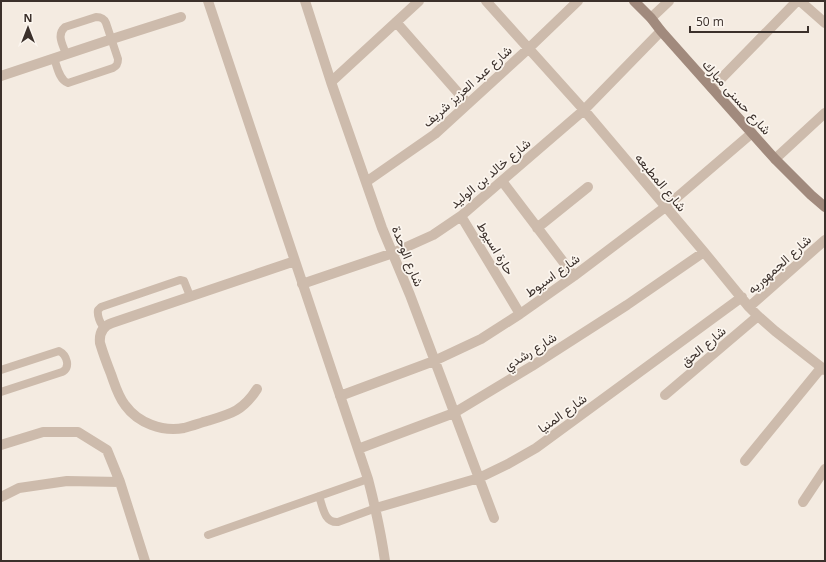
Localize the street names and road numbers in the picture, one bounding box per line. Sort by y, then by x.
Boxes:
street label: شارع عبد العزيز شريف [418,41,516,132]
street label: شارع حسنى مبارك [698,56,776,139]
street label: شارع خالد بن الوليد [446,134,535,213]
street label: شارع المطبعه [630,149,691,216]
street label: حارة اسيوط [473,218,519,278]
street label: شارع الوحدة [387,223,428,289]
street label: شارع الجمهوريه [743,231,815,298]
street label: شارع اسيوط [521,249,584,302]
street label: شارع الحق [676,322,730,371]
street label: شارع رشدي [500,328,561,376]
street label: شارع المنيا [534,389,591,438]

